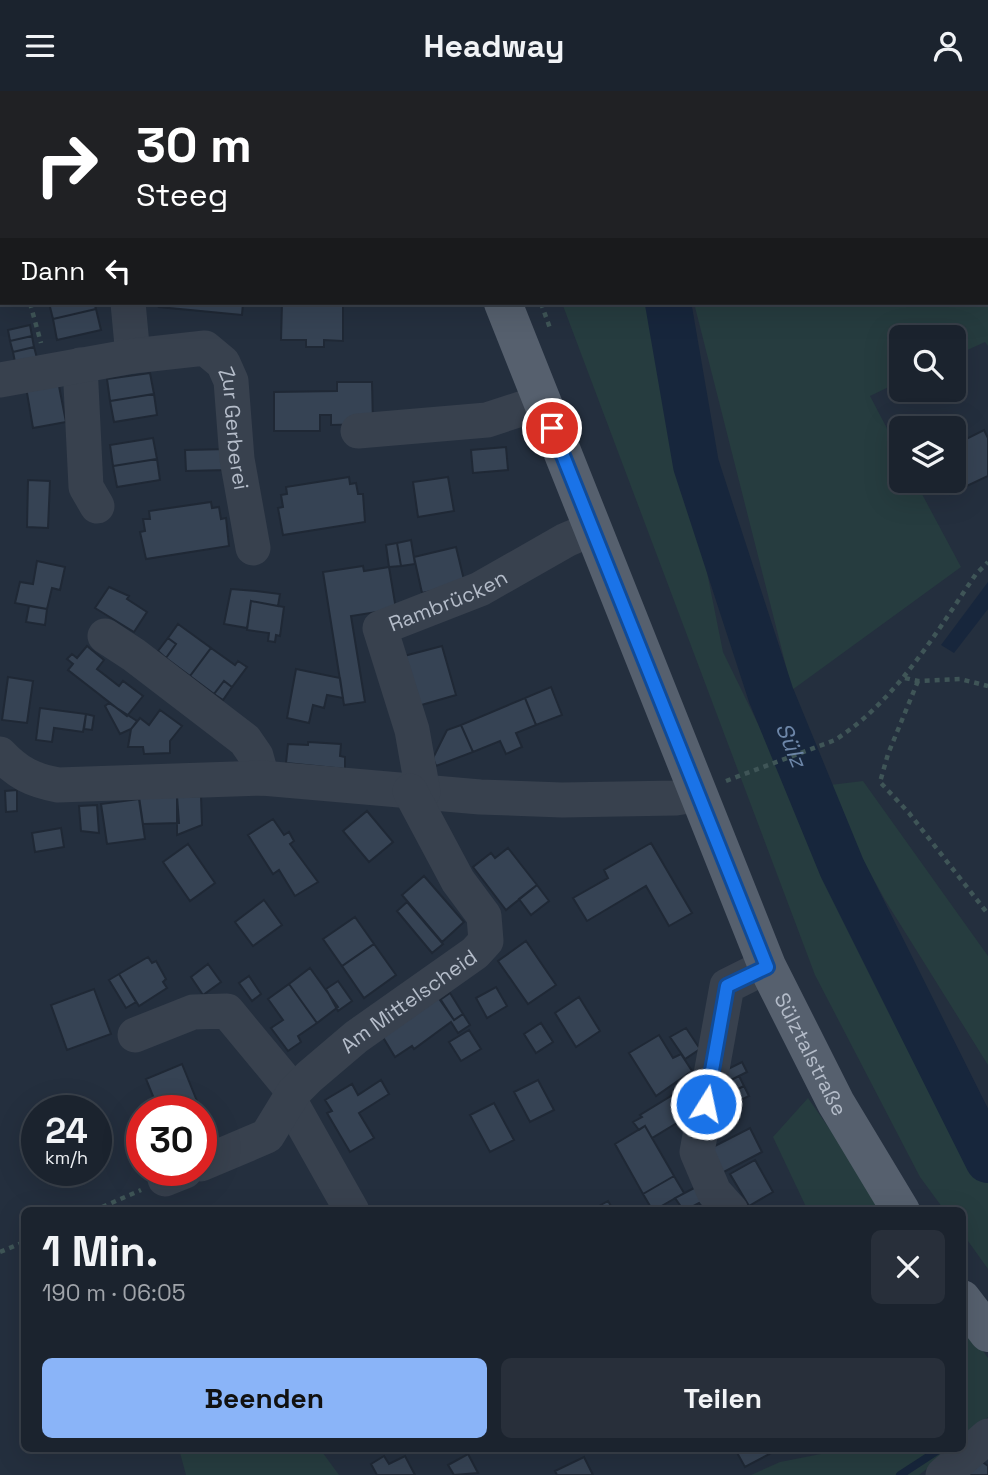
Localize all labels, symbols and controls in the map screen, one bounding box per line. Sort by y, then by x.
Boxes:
text: Headway [424,26,564,66]
icon: menu [21,27,59,65]
icon: person [929,27,967,65]
text: 30 m [136,114,252,176]
icon: right [21,119,112,210]
text: Steeg [136,175,228,215]
icon: left [99,252,137,290]
text: Dann [21,254,85,288]
map controls [889,325,966,493]
button: search [889,325,966,402]
street label: Zur Gerberei [213,362,256,492]
pin [522,398,582,458]
icon: arrive [533,409,571,447]
button: layers [889,416,966,493]
street label: Rambrücken [384,563,512,637]
water label: Sülz [769,718,815,773]
street label: Am Mittelscheid [334,943,482,1058]
street label: Sülztalstraße [769,988,854,1120]
position arrow [669,1067,743,1141]
speed limit sign: 30 [126,1095,217,1186]
text: 24 [45,1109,88,1153]
text: km/h [45,1146,88,1169]
text: 1 Min. [42,1225,158,1278]
button: close [871,1230,945,1304]
text: 190 m · 06:05 [42,1278,185,1308]
button: Beenden [42,1358,487,1438]
button: Teilen [501,1358,945,1438]

